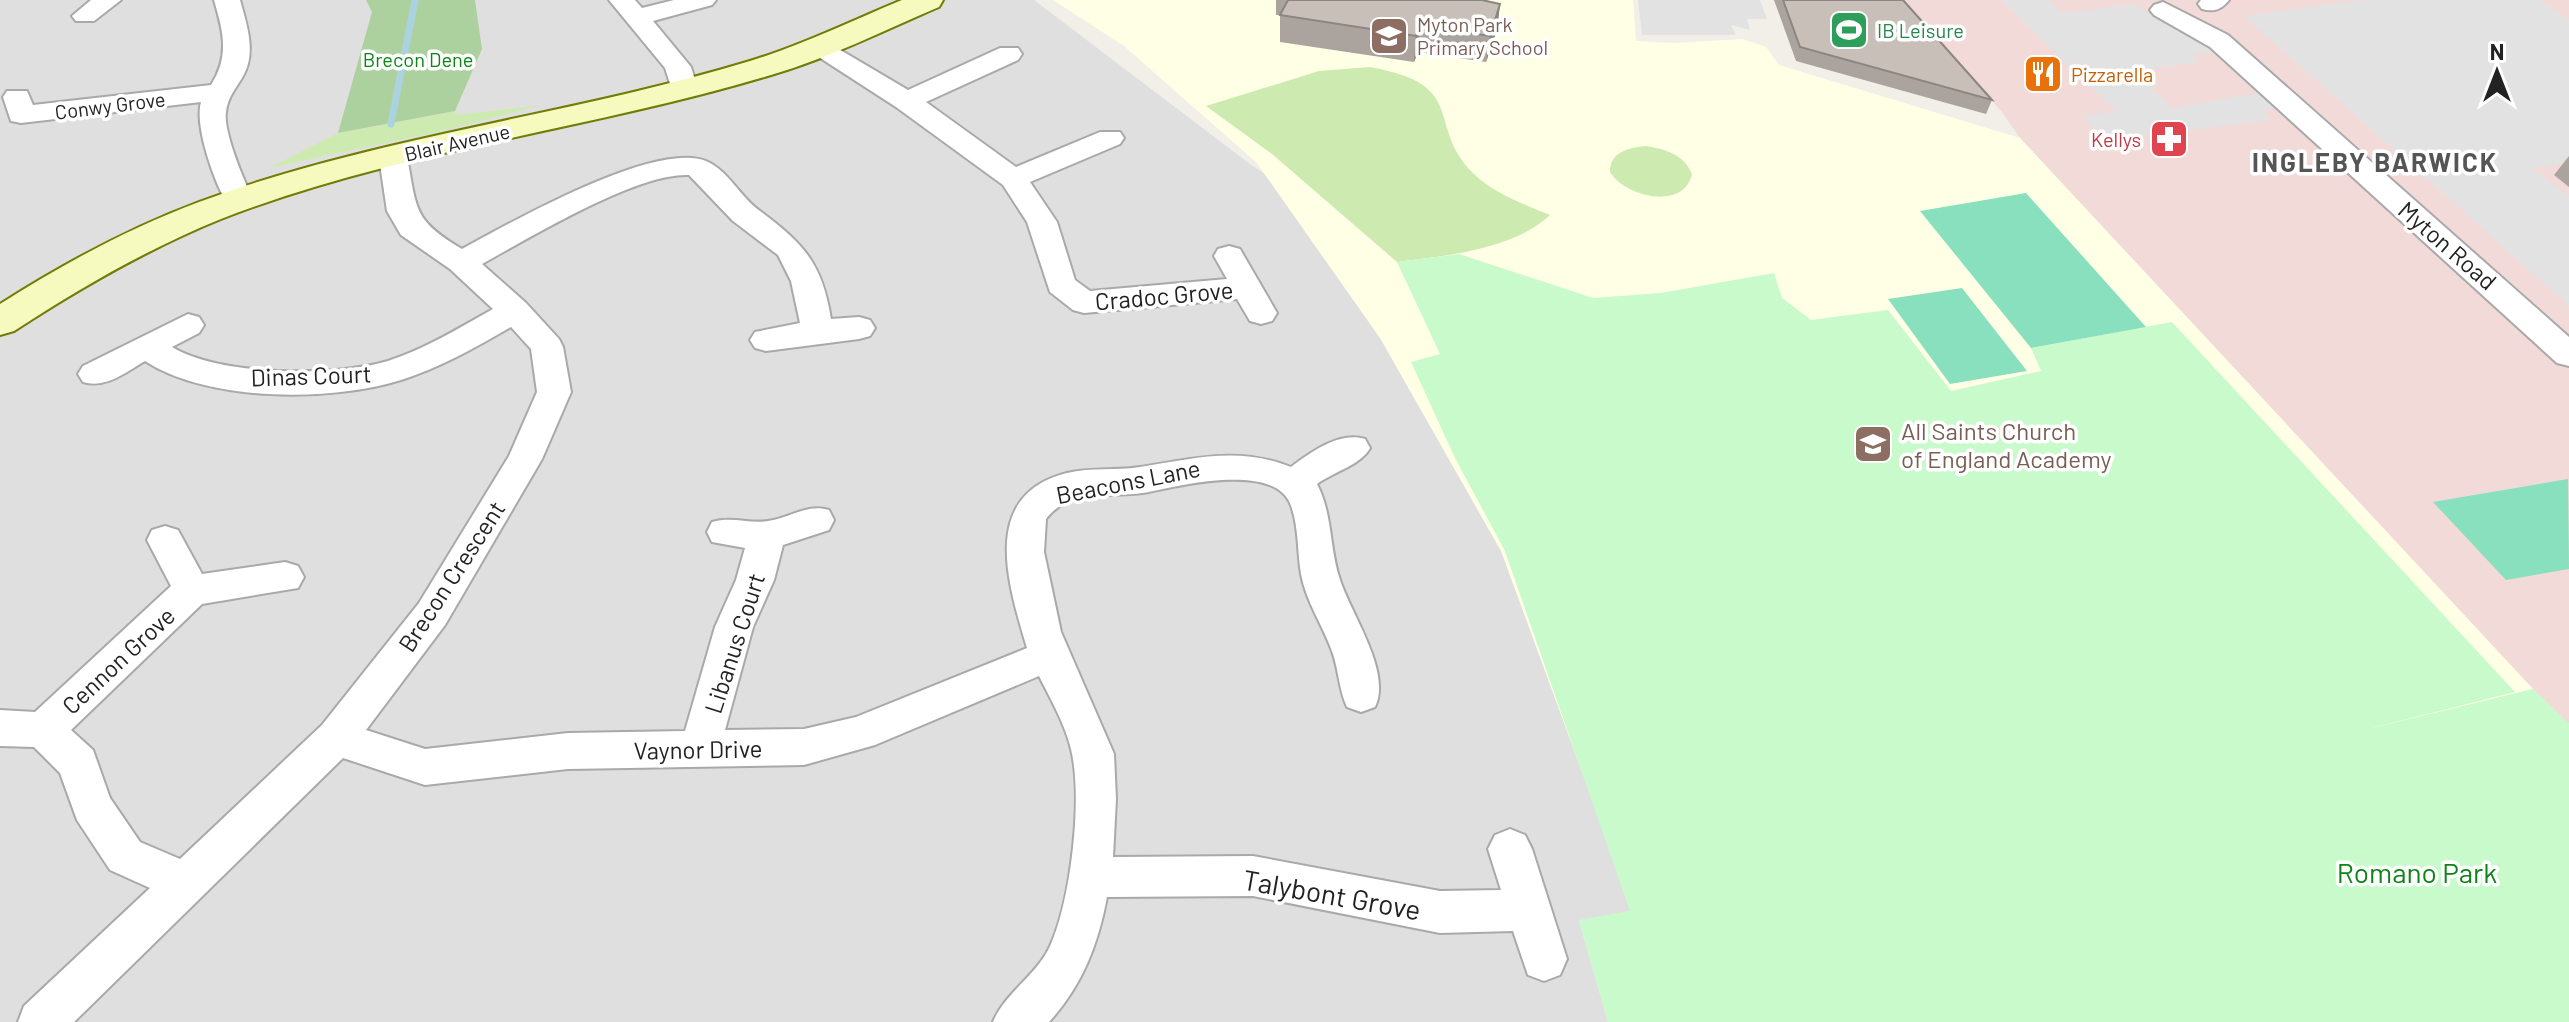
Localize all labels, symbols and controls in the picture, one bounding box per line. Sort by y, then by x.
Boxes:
sports icon: IB Leisure [1828,9,1870,51]
place label: Myton Park Primary School [1417,12,1548,59]
school or university icon: Myton Park Primary School [1368,15,1410,57]
place label: IB Leisure [1877,18,1964,42]
north arrow [2457,32,2537,112]
text: N [2490,38,2504,64]
park label: Brecon Dene [363,47,473,71]
restaurant icon: Pizzarella [2022,53,2064,95]
place label: Pizzarella [2071,62,2153,86]
street label: Conwy Grove [53,86,167,124]
street label: Blair Avenue [402,118,512,166]
pharmacy icon: Kellys [2148,118,2190,160]
place label: Kellys [2091,127,2141,151]
district label: INGLEBY BARWICK [2252,146,2498,177]
street label: Myton Road [2393,195,2503,295]
street label: Cradoc Grove [1094,275,1234,315]
street label: Dinas Court [250,358,372,392]
place label: All Saints Church of England Academy [1901,416,2112,473]
school or university icon: All Saints Church of England Academy [1852,423,1894,465]
street label: Beacons Lane [1053,453,1203,509]
street label: Brecon Crescent [391,495,511,657]
street label: Libanus Court [698,569,770,717]
street label: Cennon Grove [56,600,180,720]
street label: Vaynor Drive [633,733,763,765]
park label: Romano Park [2337,855,2497,889]
street label: Talybont Grove [1240,862,1424,926]

